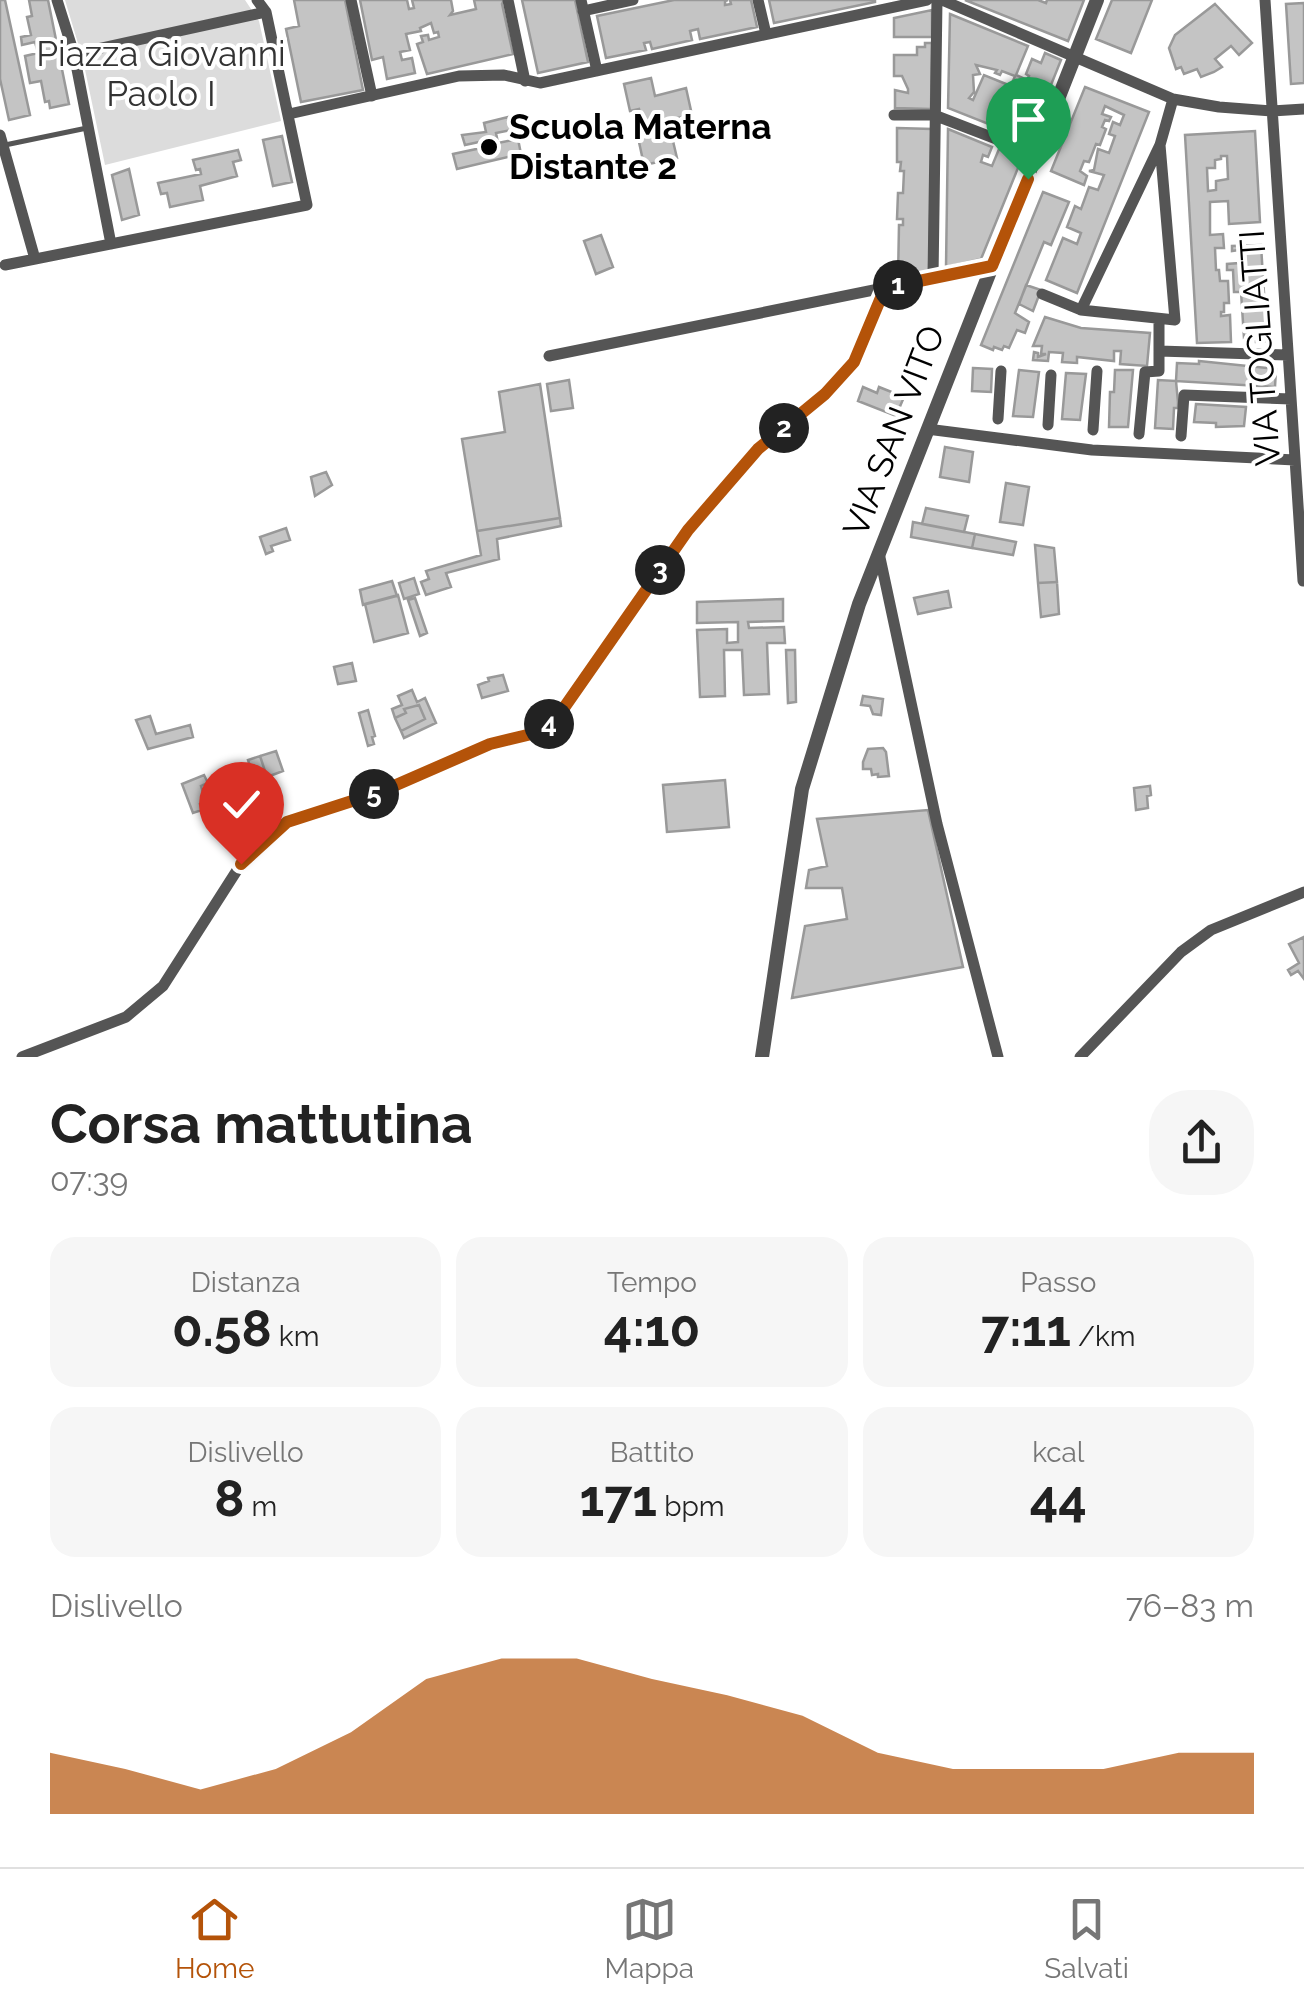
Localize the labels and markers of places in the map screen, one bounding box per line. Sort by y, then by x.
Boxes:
pin [986,77,1071,180]
place label: Scuola Materna Distante 2 [509,106,772,187]
marker: Scuola Materna Distante 2 [478,136,500,158]
pin: 1 [873,260,923,310]
pin: 2 [759,403,809,453]
pin: 3 [635,545,685,595]
pin: 4 [524,699,574,749]
pin [199,762,284,865]
pin: 5 [349,769,399,819]

